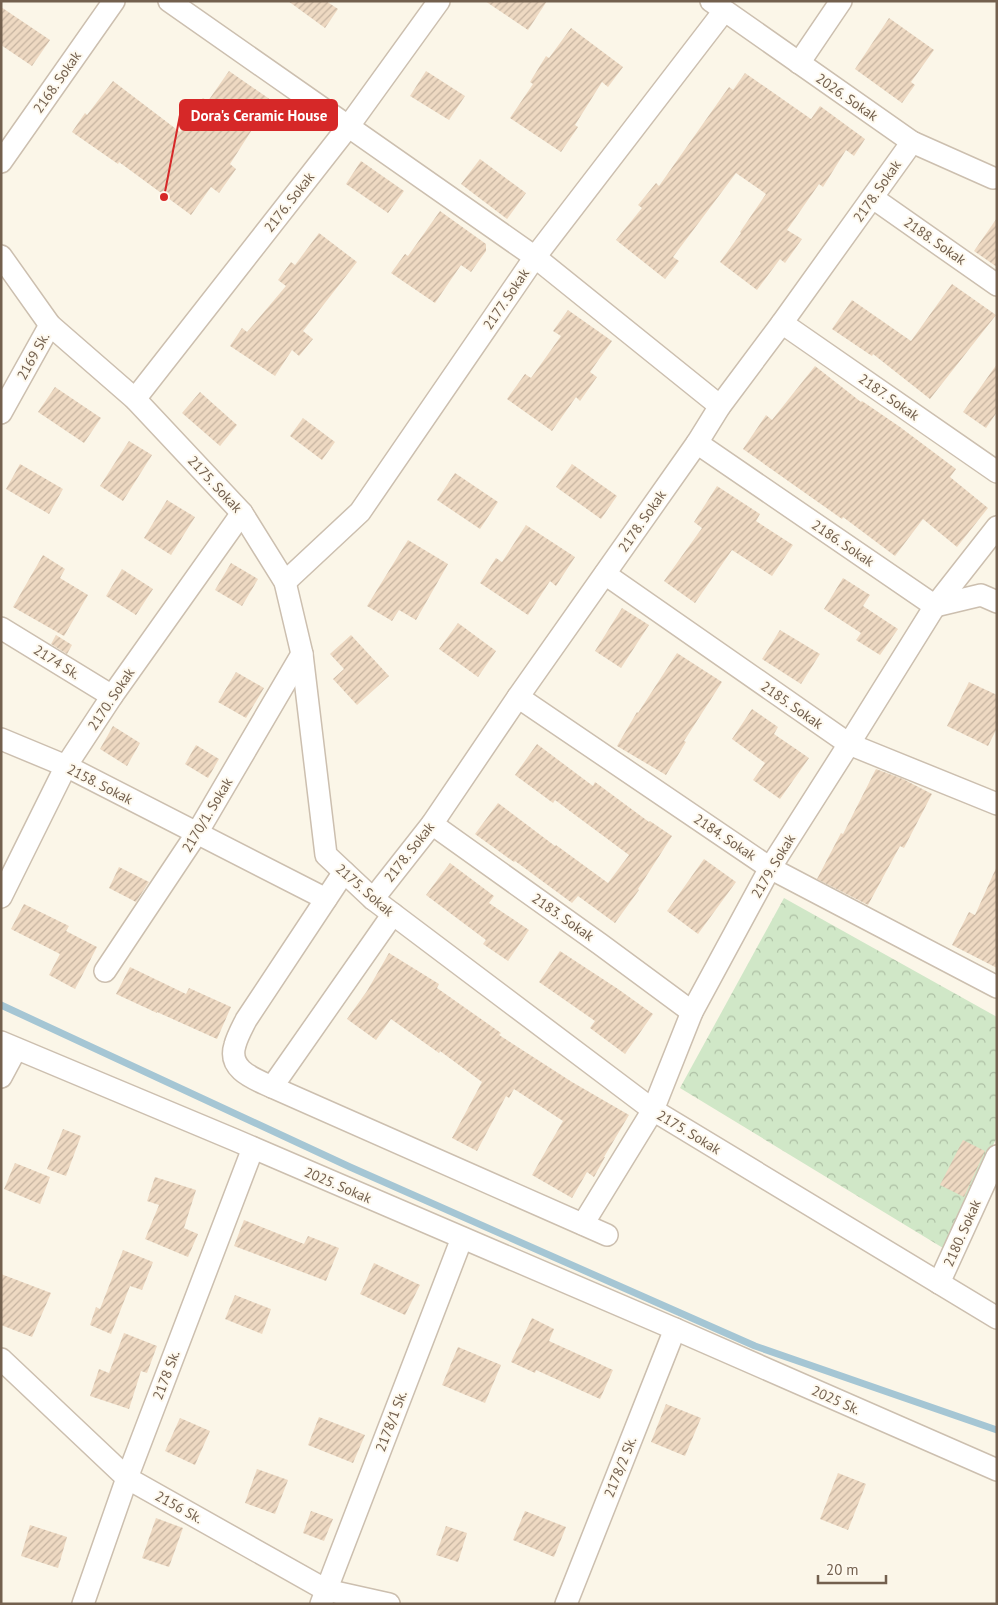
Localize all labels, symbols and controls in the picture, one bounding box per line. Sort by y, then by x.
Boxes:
street label: 2168. Sokak [29,47,85,116]
street label: 2026. Sokak [813,69,882,125]
callout: Dora's Ceramic House [180,100,337,130]
text: Dora's Ceramic House [191,106,328,125]
street label: 2178. Sokak [849,156,905,225]
street label: 2176. Sokak [260,168,318,236]
street label: 2188. Sokak [901,213,970,269]
street label: 2177. Sokak [479,265,533,333]
street label: 2169 Sk. [13,329,53,383]
street label: 2187. Sokak [855,370,923,425]
street label: 2175. Sokak [184,452,246,516]
street label: 2178. Sokak [614,486,670,555]
street label: 2186. Sokak [808,516,878,571]
street label: 2174 Sk. [30,641,84,683]
street label: 2170. Sokak [84,664,139,734]
street label: 2185. Sokak [758,677,827,733]
street label: 2158. Sokak [64,760,136,808]
street label: 2170/1. Sokak [178,774,237,856]
street label: 2184. Sokak [690,810,760,865]
street label: 2178. Sokak [380,818,438,886]
street label: 2179. Sokak [747,830,799,901]
street label: 2175. Sokak [332,860,398,920]
street label: 2183. Sokak [529,889,598,945]
street label: 2175. Sokak [654,1106,725,1158]
street label: 2025. Sokak [302,1163,375,1207]
street label: 2180. Sokak [939,1196,985,1269]
street label: 2178 Sk. [148,1348,184,1402]
street label: 2025 Sk. [809,1381,863,1419]
street label: 2178/1 Sk. [371,1388,411,1454]
street label: 2178/2 Sk. [600,1434,640,1500]
street label: 2156 Sk. [152,1487,206,1527]
scale bar [818,1552,886,1584]
text: 20 m [826,1560,859,1579]

